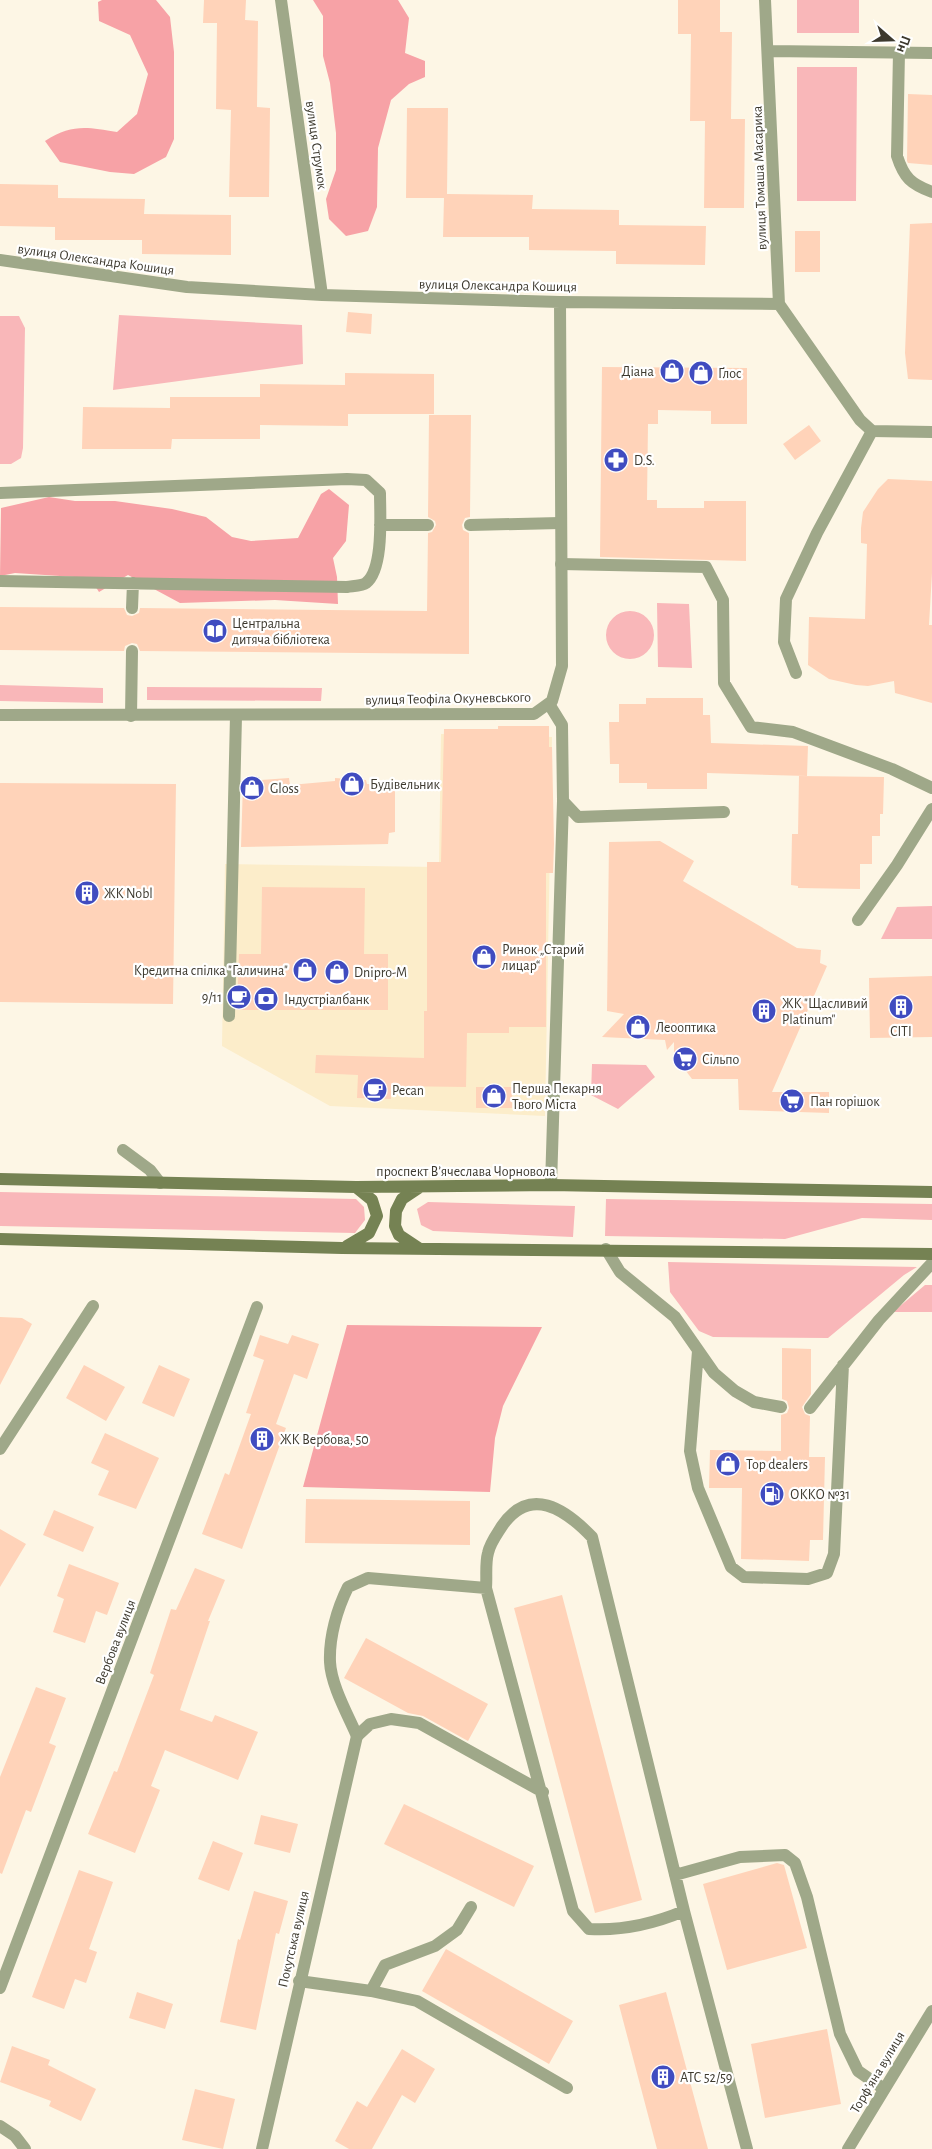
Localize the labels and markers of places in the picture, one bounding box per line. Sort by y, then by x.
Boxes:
shop icon: Діана [659,358,685,384]
shop icon: Ґлос [688,360,714,386]
place label: Діана [622,365,655,379]
place label: Ґлос [718,367,742,381]
pharmacy icon: D.S. [603,447,629,473]
place label: D.S. [634,454,655,468]
place label: Центральна дитяча бібліотека [232,617,331,647]
library icon: Центральна дитяча бібліотека [202,618,228,644]
shop icon: Будівельник [339,771,365,797]
shop icon: Gloss [239,775,265,801]
place label: Будівельник [370,778,441,792]
place label: Gloss [270,782,299,796]
building icon: ЖК Nobl [74,880,100,906]
place label: ЖК Nobl [104,887,153,901]
place label: Ринок „Старий лицар“ [502,943,585,973]
shop icon: Ринок „Старий лицар“ [471,944,497,970]
shop icon: Кредитна спілка "Галичина" [292,957,318,983]
shop icon: Dnipro-M [324,959,350,985]
place label: Кредитна спілка "Галичина" [134,964,288,978]
place label: Dnipro-M [354,966,407,980]
cafe icon: 9/11 [226,984,252,1010]
bank icon: Індустріалбанк [253,986,279,1012]
place label: 9/11 [202,991,222,1005]
place label: Індустріалбанк [284,993,370,1007]
building icon: CITI [888,994,914,1020]
place label: ЖК "Щасливий Platinum" [782,997,868,1027]
building icon: ЖК "Щасливий Platinum" [751,998,777,1024]
shop icon: Леооптика [625,1014,651,1040]
place label: Леооптика [656,1021,716,1035]
place label: CITI [890,1025,912,1039]
supermarket icon: Сільпо [672,1046,698,1072]
place label: Сільпо [702,1053,739,1067]
cafe icon: Pecan [362,1077,388,1103]
place label: Перша Пекарня Твого Міста [512,1082,602,1112]
shop icon: Перша Пекарня Твого Міста [481,1083,507,1109]
place label: Pecan [392,1084,424,1098]
supermarket icon: Пан горішок [779,1088,805,1114]
place label: Пан горішок [810,1095,880,1109]
building icon: ЖК Вербова, 50 [249,1426,275,1452]
place label: ЖК Вербова, 50 [280,1433,369,1447]
shop icon: Top dealers [715,1451,741,1477]
place label: Top dealers [746,1458,808,1472]
fuel station icon: ОККО №31 [759,1481,785,1507]
place label: ОККО №31 [790,1488,850,1502]
building icon: АТС 52/59 [650,2064,676,2090]
place label: АТС 52/59 [680,2071,732,2085]

